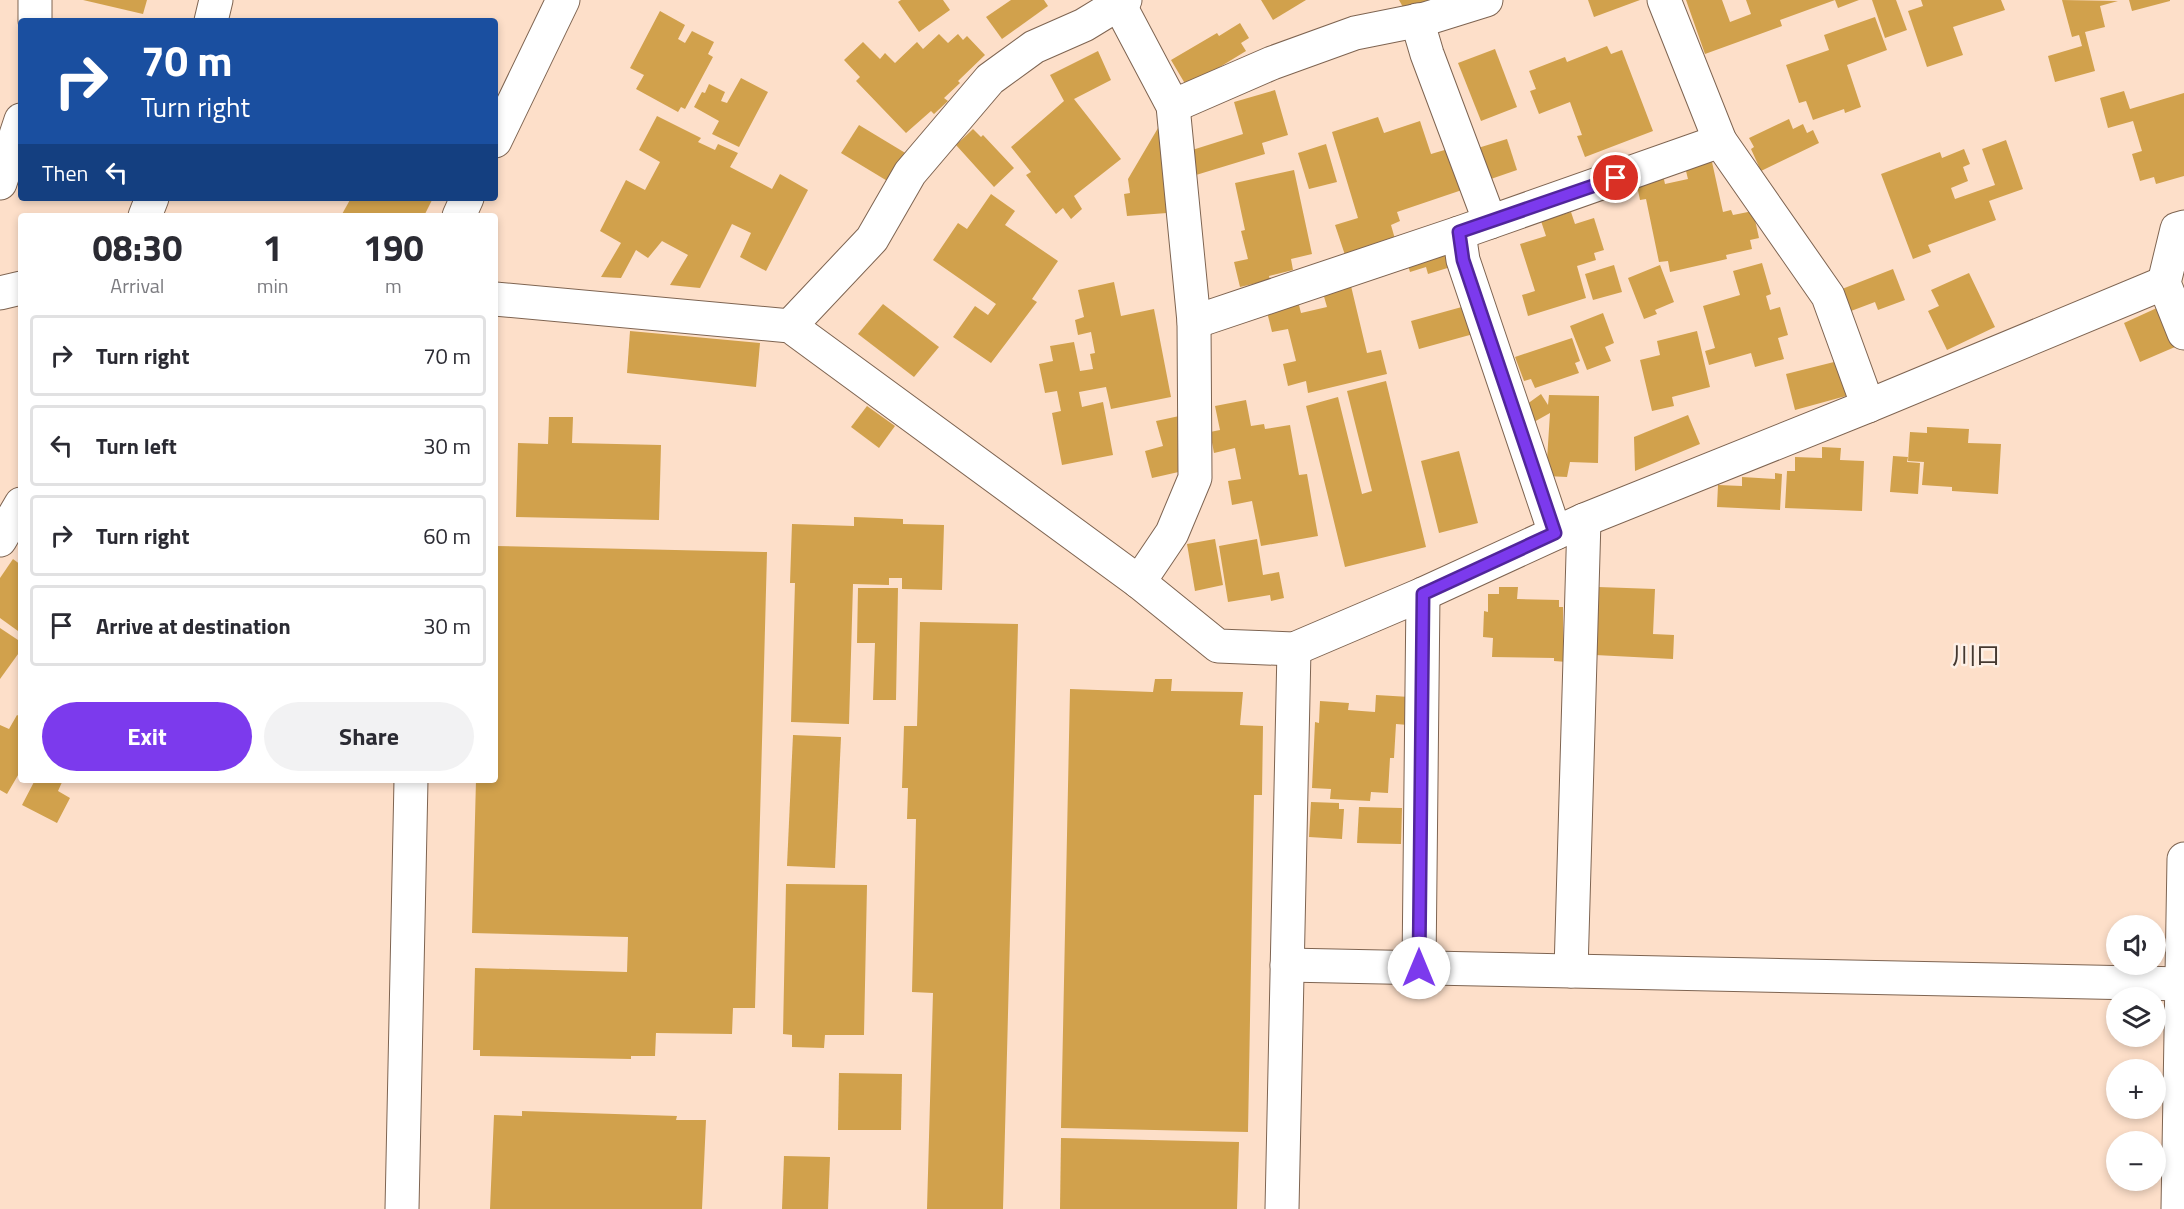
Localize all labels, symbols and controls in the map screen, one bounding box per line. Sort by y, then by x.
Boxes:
text: 70 m [141,28,233,92]
icon: right [42,42,120,120]
text: Turn right [141,86,250,127]
pin [1590,152,1641,203]
text: Then [42,156,88,190]
icon: left [100,156,133,189]
icon: arrive [1599,161,1632,194]
text: 08:30 [92,220,182,275]
text: 1 [263,220,283,275]
text: 190 [363,220,424,275]
text: Arrival [110,270,165,301]
text: min [257,270,289,301]
text: m [385,270,402,301]
icon: right [45,339,78,372]
text: Turn right [96,339,190,373]
text: 70 m [423,339,471,373]
icon: left [45,429,78,462]
text: Turn left [96,429,177,463]
text: 30 m [423,429,471,463]
icon: right [45,519,78,552]
text: Turn right [96,519,190,553]
text: 60 m [423,519,471,553]
icon: arrive [45,609,78,642]
text: Arrive at destination [96,609,291,643]
text: 30 m [423,609,471,643]
district label: 川口 [1952,637,2000,673]
button: Exit [42,702,252,771]
button: Share [264,702,474,771]
map controls [2106,915,2166,1191]
button: sound [2106,915,2166,975]
position arrow [1387,936,1451,1000]
button: layers [2106,987,2166,1047]
button: + [2106,1059,2166,1119]
button: − [2106,1131,2166,1191]

